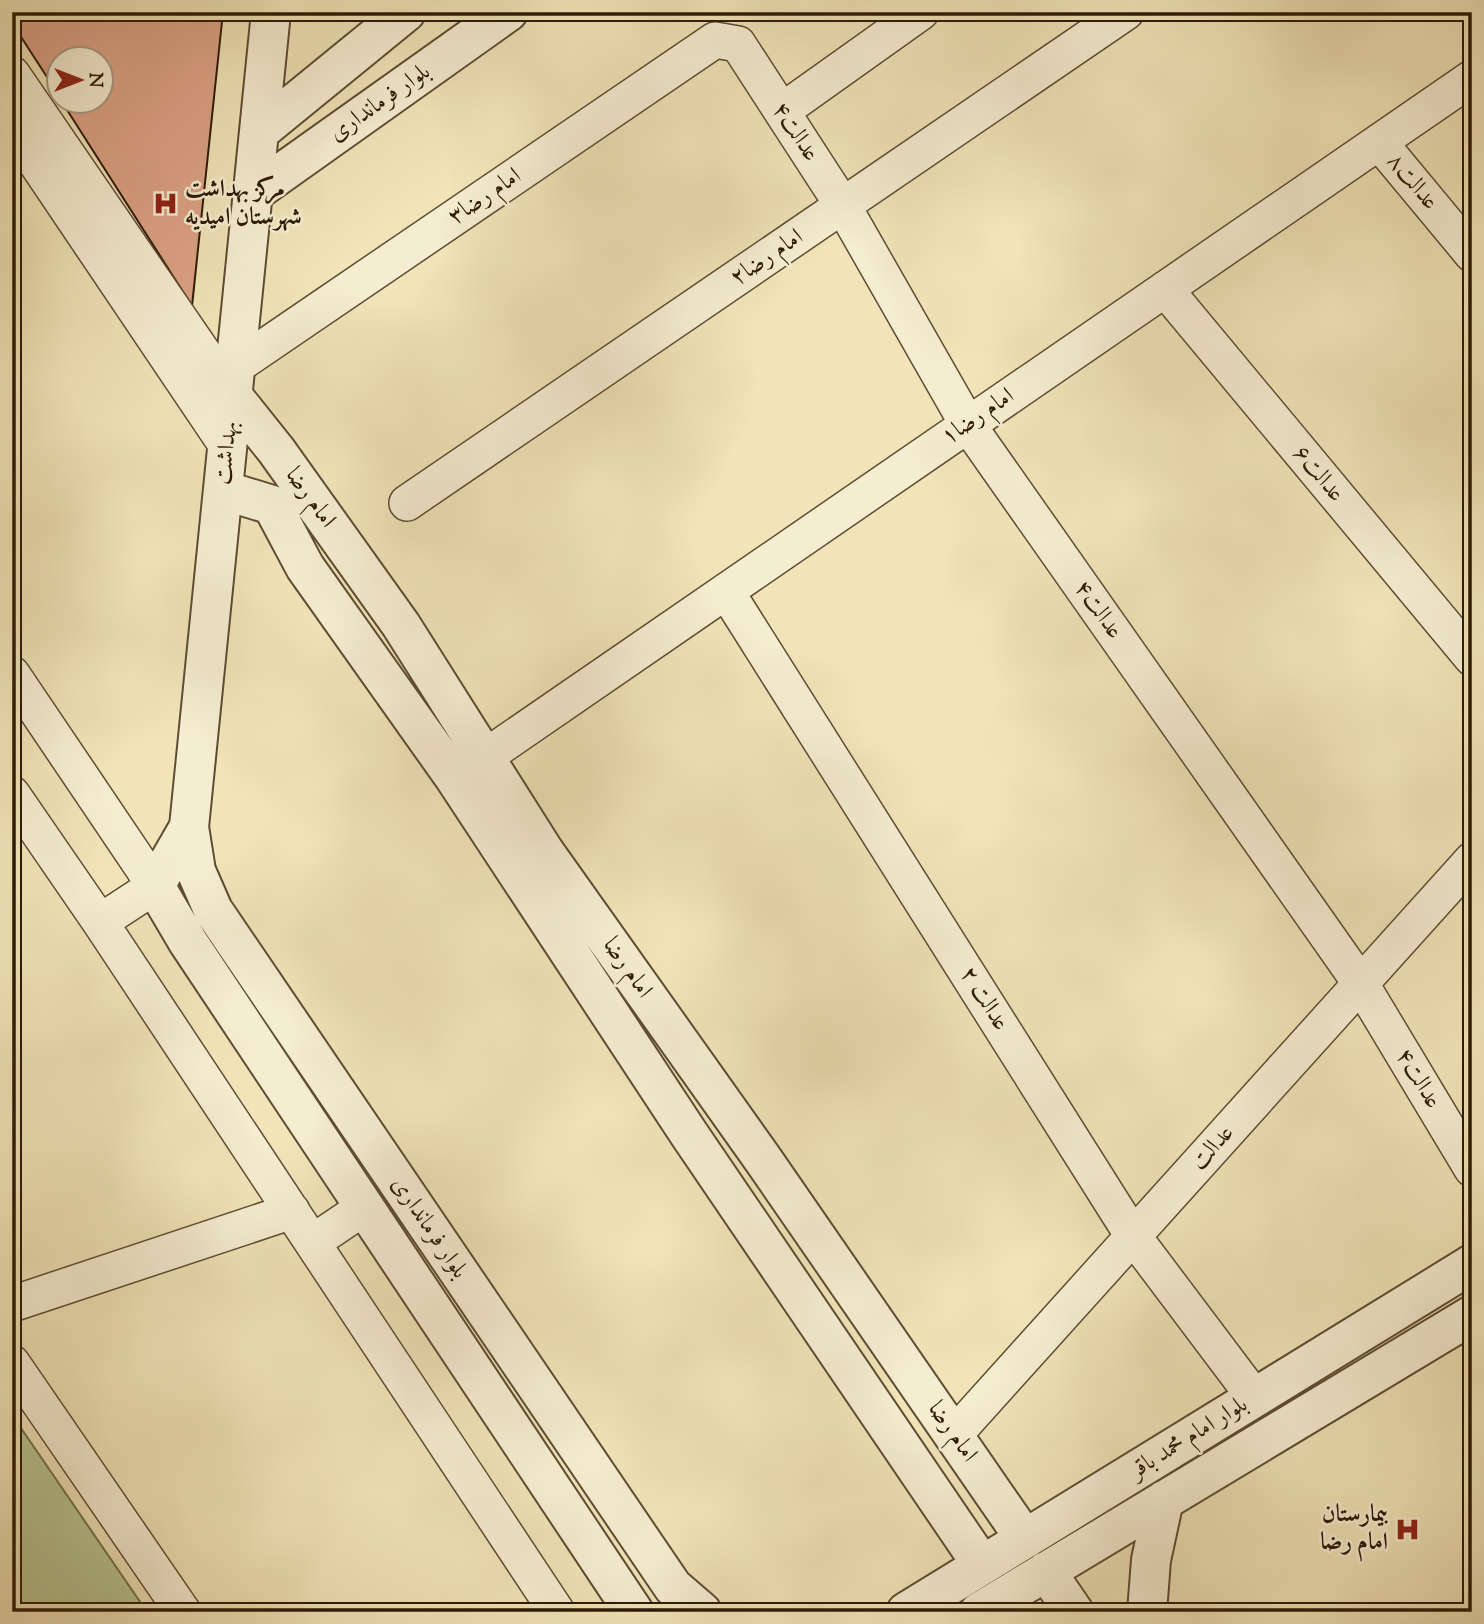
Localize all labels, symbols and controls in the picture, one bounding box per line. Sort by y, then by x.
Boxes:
north arrow [46,46,116,116]
street label: بلوار فرمانداری [322,55,438,151]
text: N [81,72,108,88]
street label: عدالت۴ [763,95,827,169]
street label: عدالت۸ [1378,146,1446,218]
street label: امام رضا۳ [442,160,530,236]
place label: مرکز بهداشت شهرستان امیدیه [185,173,302,235]
hospital icon: مرکز بهداشت شهرستان امیدیه [151,190,179,218]
street label: امام رضا۲ [724,221,812,297]
street label: امام رضا۱ [935,380,1023,456]
street label: بهداشت [207,419,247,487]
street label: عدالت۶ [1284,438,1352,510]
street label: امام رضا [275,461,344,537]
street label: عدالت۴ [1065,573,1131,647]
street label: امام رضا [592,930,660,1007]
street label: عدالت ۲ [951,960,1017,1038]
street label: عدالت۴ [1387,1042,1449,1116]
street label: عدالت [1183,1118,1243,1178]
street label: بلوار فرمانداری [382,1170,476,1286]
street label: بلوار امام محمد باقر [1121,1388,1256,1491]
street label: امام رضا [917,1394,985,1471]
place label: بیمارستان امام رضا [1320,1498,1388,1562]
hospital icon: بیمارستان امام رضا [1394,1515,1422,1543]

